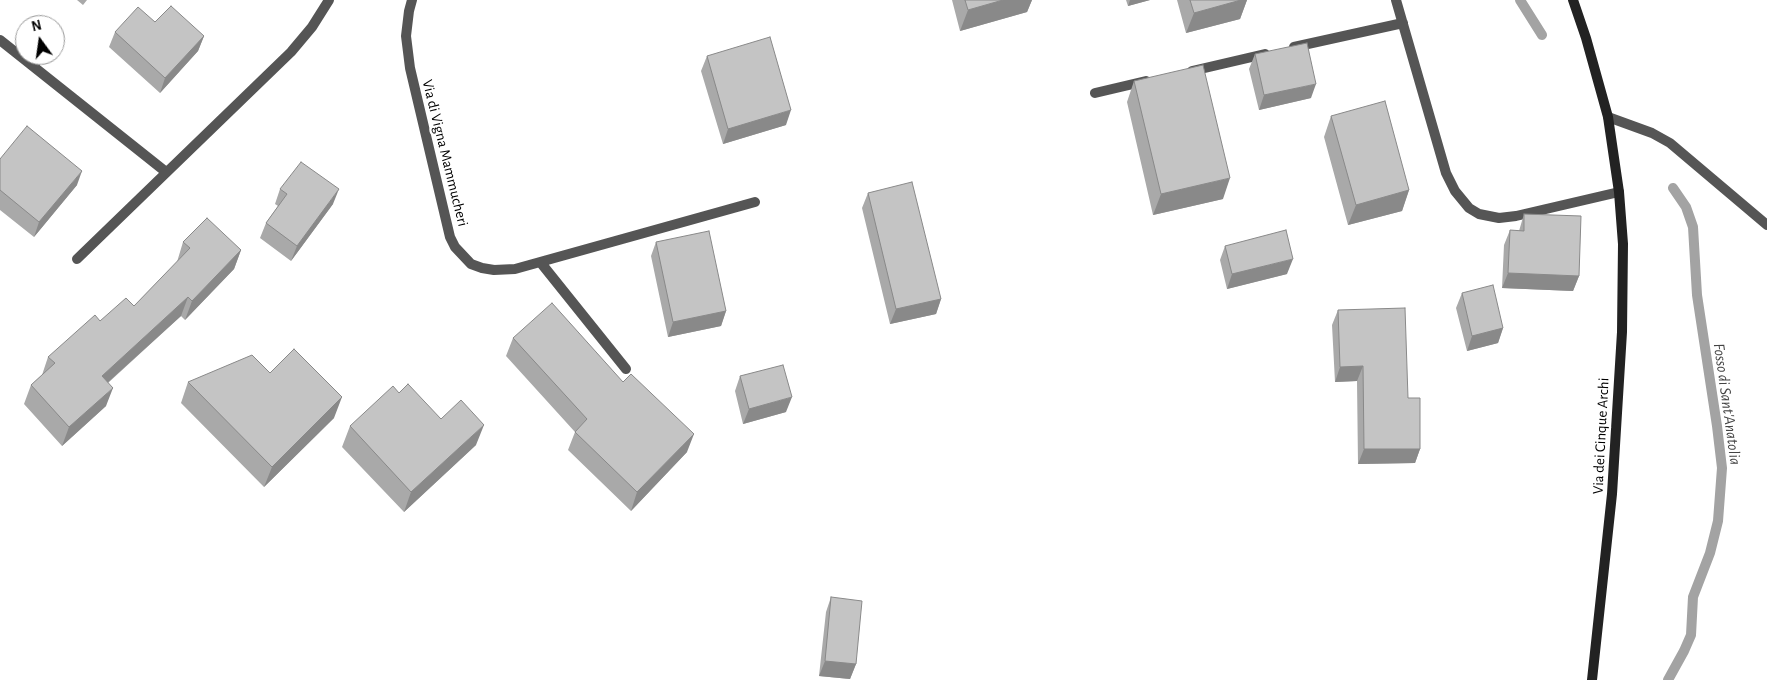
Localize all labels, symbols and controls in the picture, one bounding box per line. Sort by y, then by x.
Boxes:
north arrow [15,15,65,65]
text: N [30,18,43,34]
street label: Via di Vigna Mammucheri [418,78,472,228]
water label: Fosso di Sant'Anatolia [1709,342,1745,466]
street label: Via dei Cinque Archi [1589,377,1613,495]

